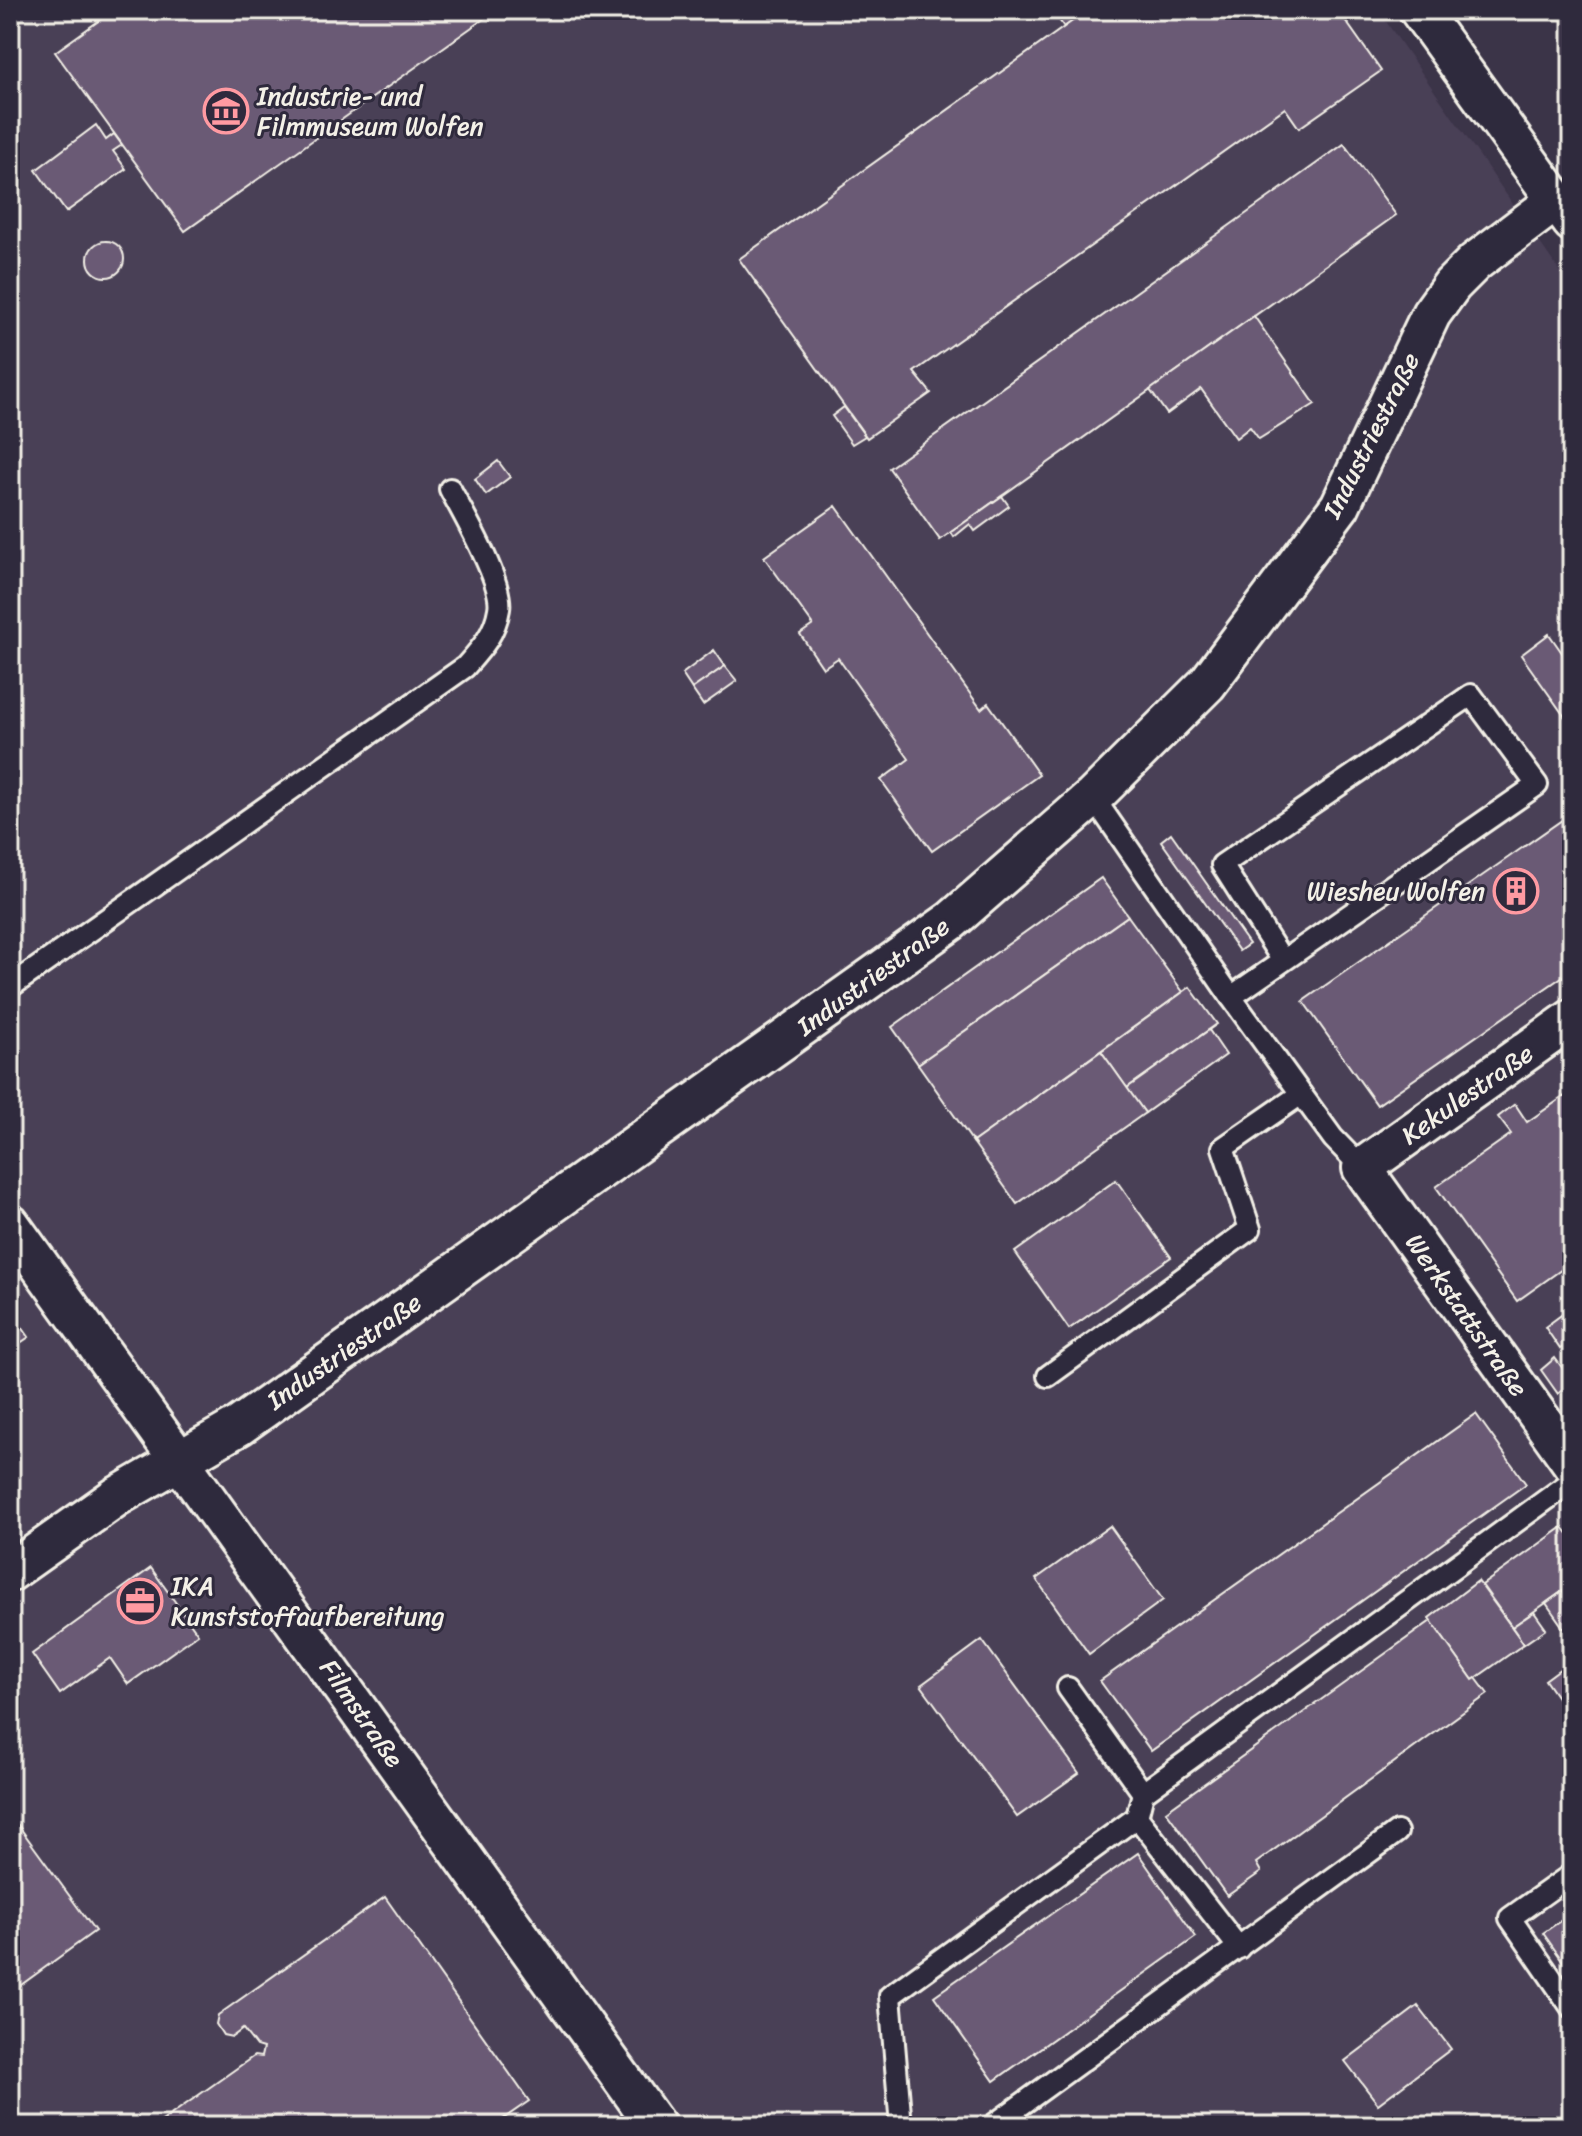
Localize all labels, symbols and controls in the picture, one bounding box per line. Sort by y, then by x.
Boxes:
place label: Industrie- und Filmmuseum Wolfen [256,73,484,149]
museum icon: Industrie- und Filmmuseum Wolfen [202,87,250,135]
street label: Industriestraße [1309,344,1433,527]
building icon: Wiesheu Wolfen [1492,867,1540,915]
place label: Wiesheu Wolfen [1307,868,1485,914]
street label: Industriestraße [785,904,960,1049]
street label: Kekulestraße [1391,1031,1543,1157]
street label: Werkstattstraße [1393,1223,1541,1407]
street label: Industriestraße [256,1280,431,1422]
place label: IKA Kunststoffaufbereitung [170,1563,445,1639]
office icon: IKA Kunststoffaufbereitung [116,1577,164,1625]
street label: Filmstraße [307,1649,417,1778]

